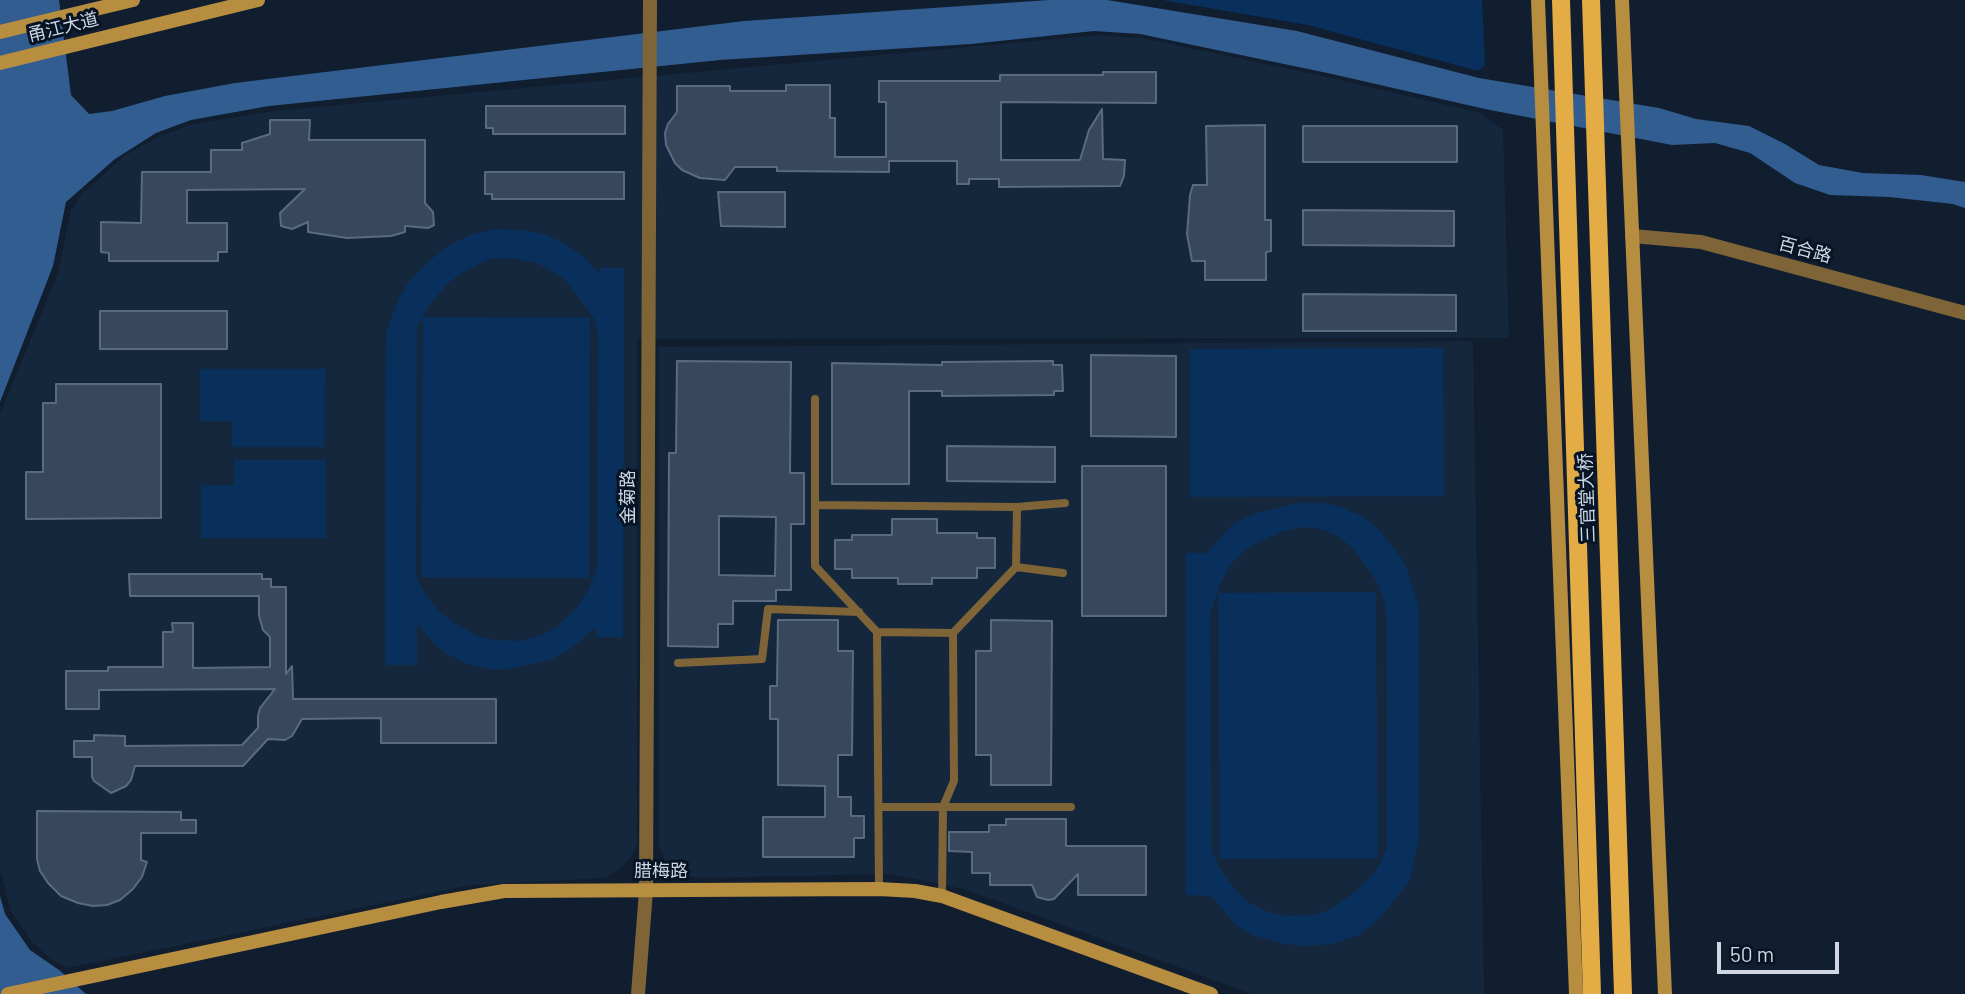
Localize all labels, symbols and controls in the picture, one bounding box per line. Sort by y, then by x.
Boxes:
street label: 甬江大道 [25,8,101,46]
street label: 百合路 [1776,233,1834,267]
street label: 三官堂大桥 [1575,453,1599,543]
street label: 金菊路 [617,470,639,524]
street label: 腊梅路 [634,860,688,882]
scale bar [1720,928,1842,972]
text: 50 m [1730,941,1774,966]

